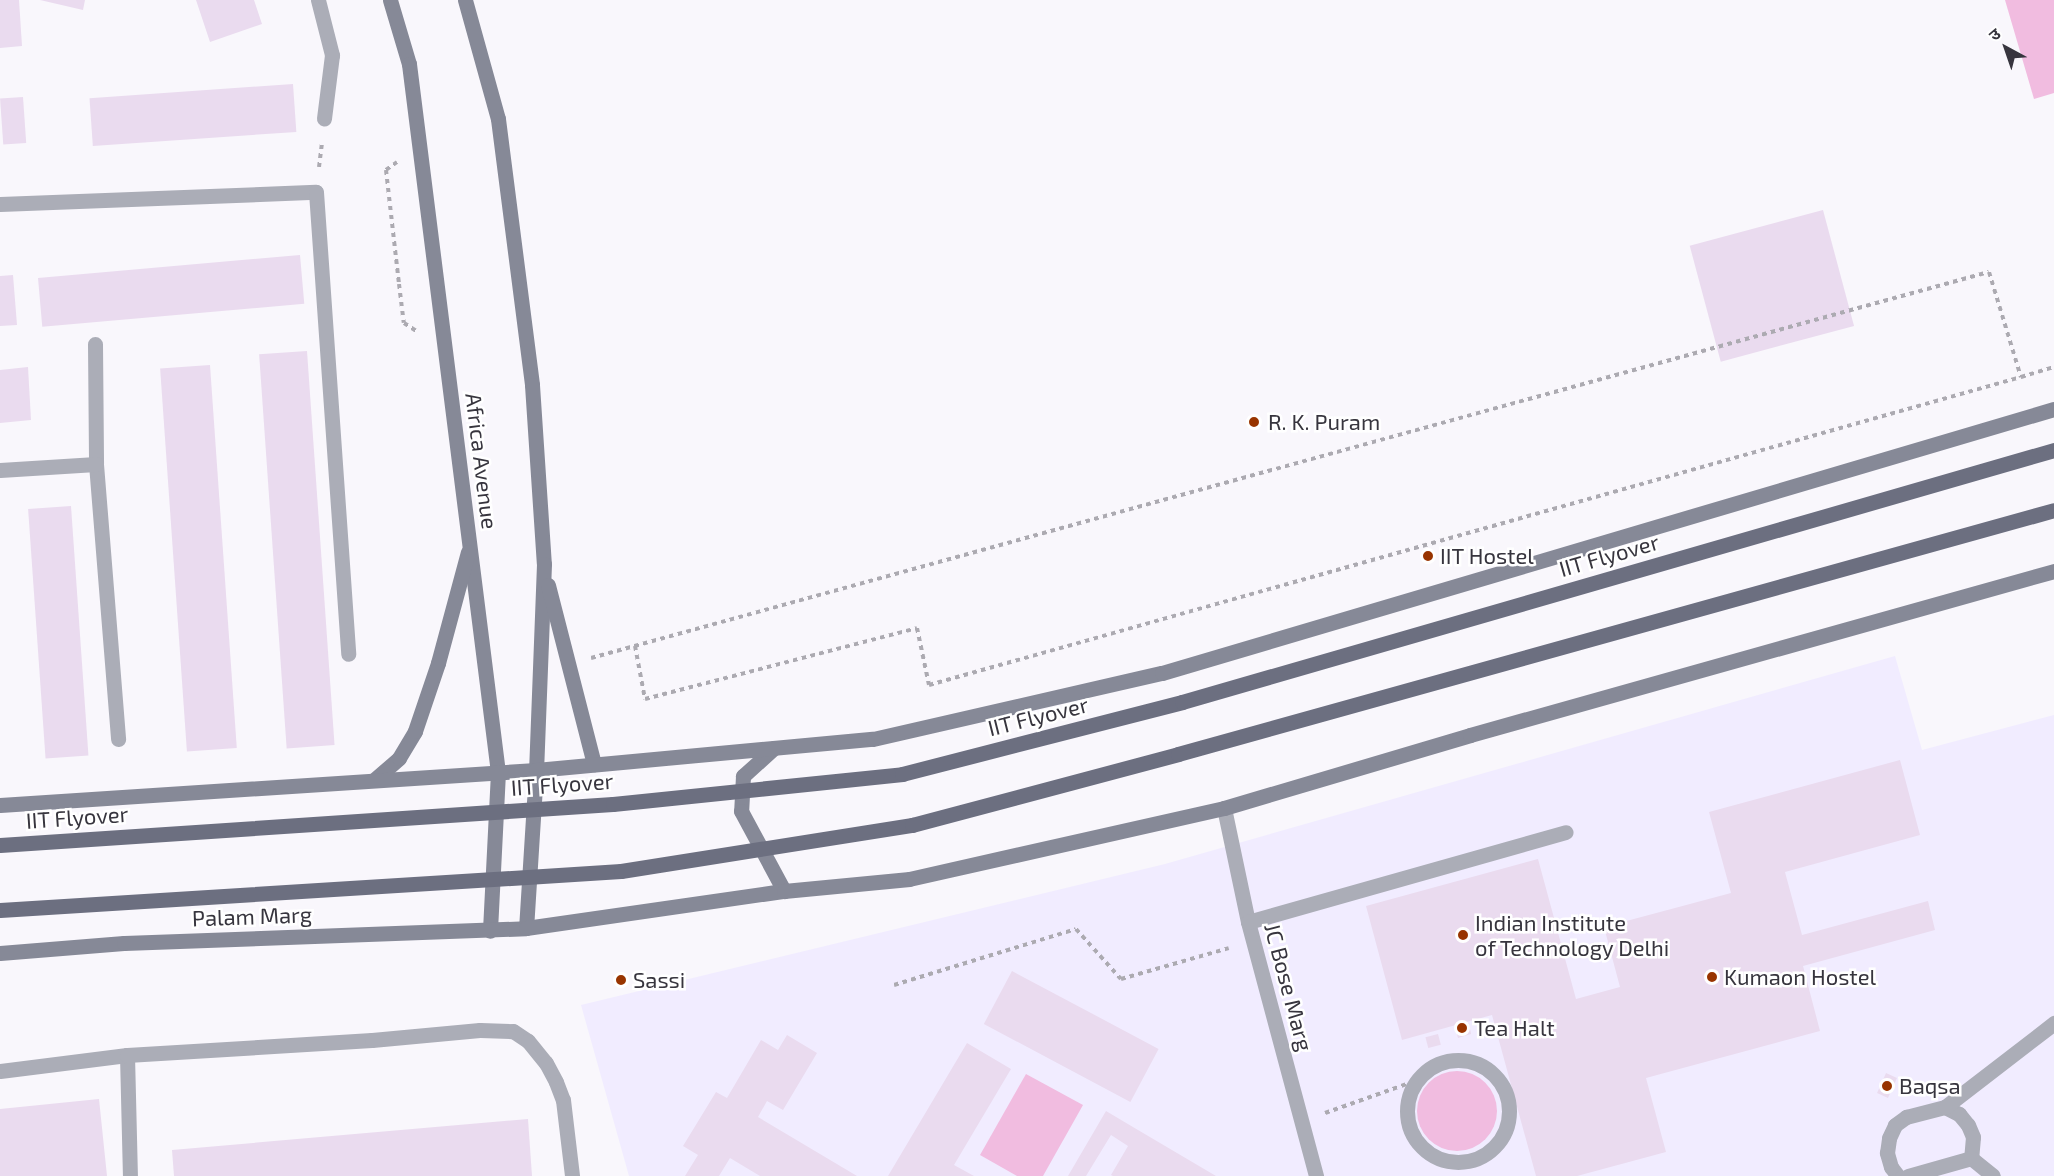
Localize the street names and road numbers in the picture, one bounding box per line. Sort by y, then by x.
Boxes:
street label: Africa Avenue [461,391,503,531]
street label: IIT Flyover [1556,528,1662,582]
street label: IIT Flyover [985,691,1091,741]
street label: IIT Flyover [510,767,614,801]
street label: IIT Flyover [25,800,129,834]
street label: Palam Marg [192,901,312,931]
street label: JC Bose Marg [1259,920,1319,1054]

